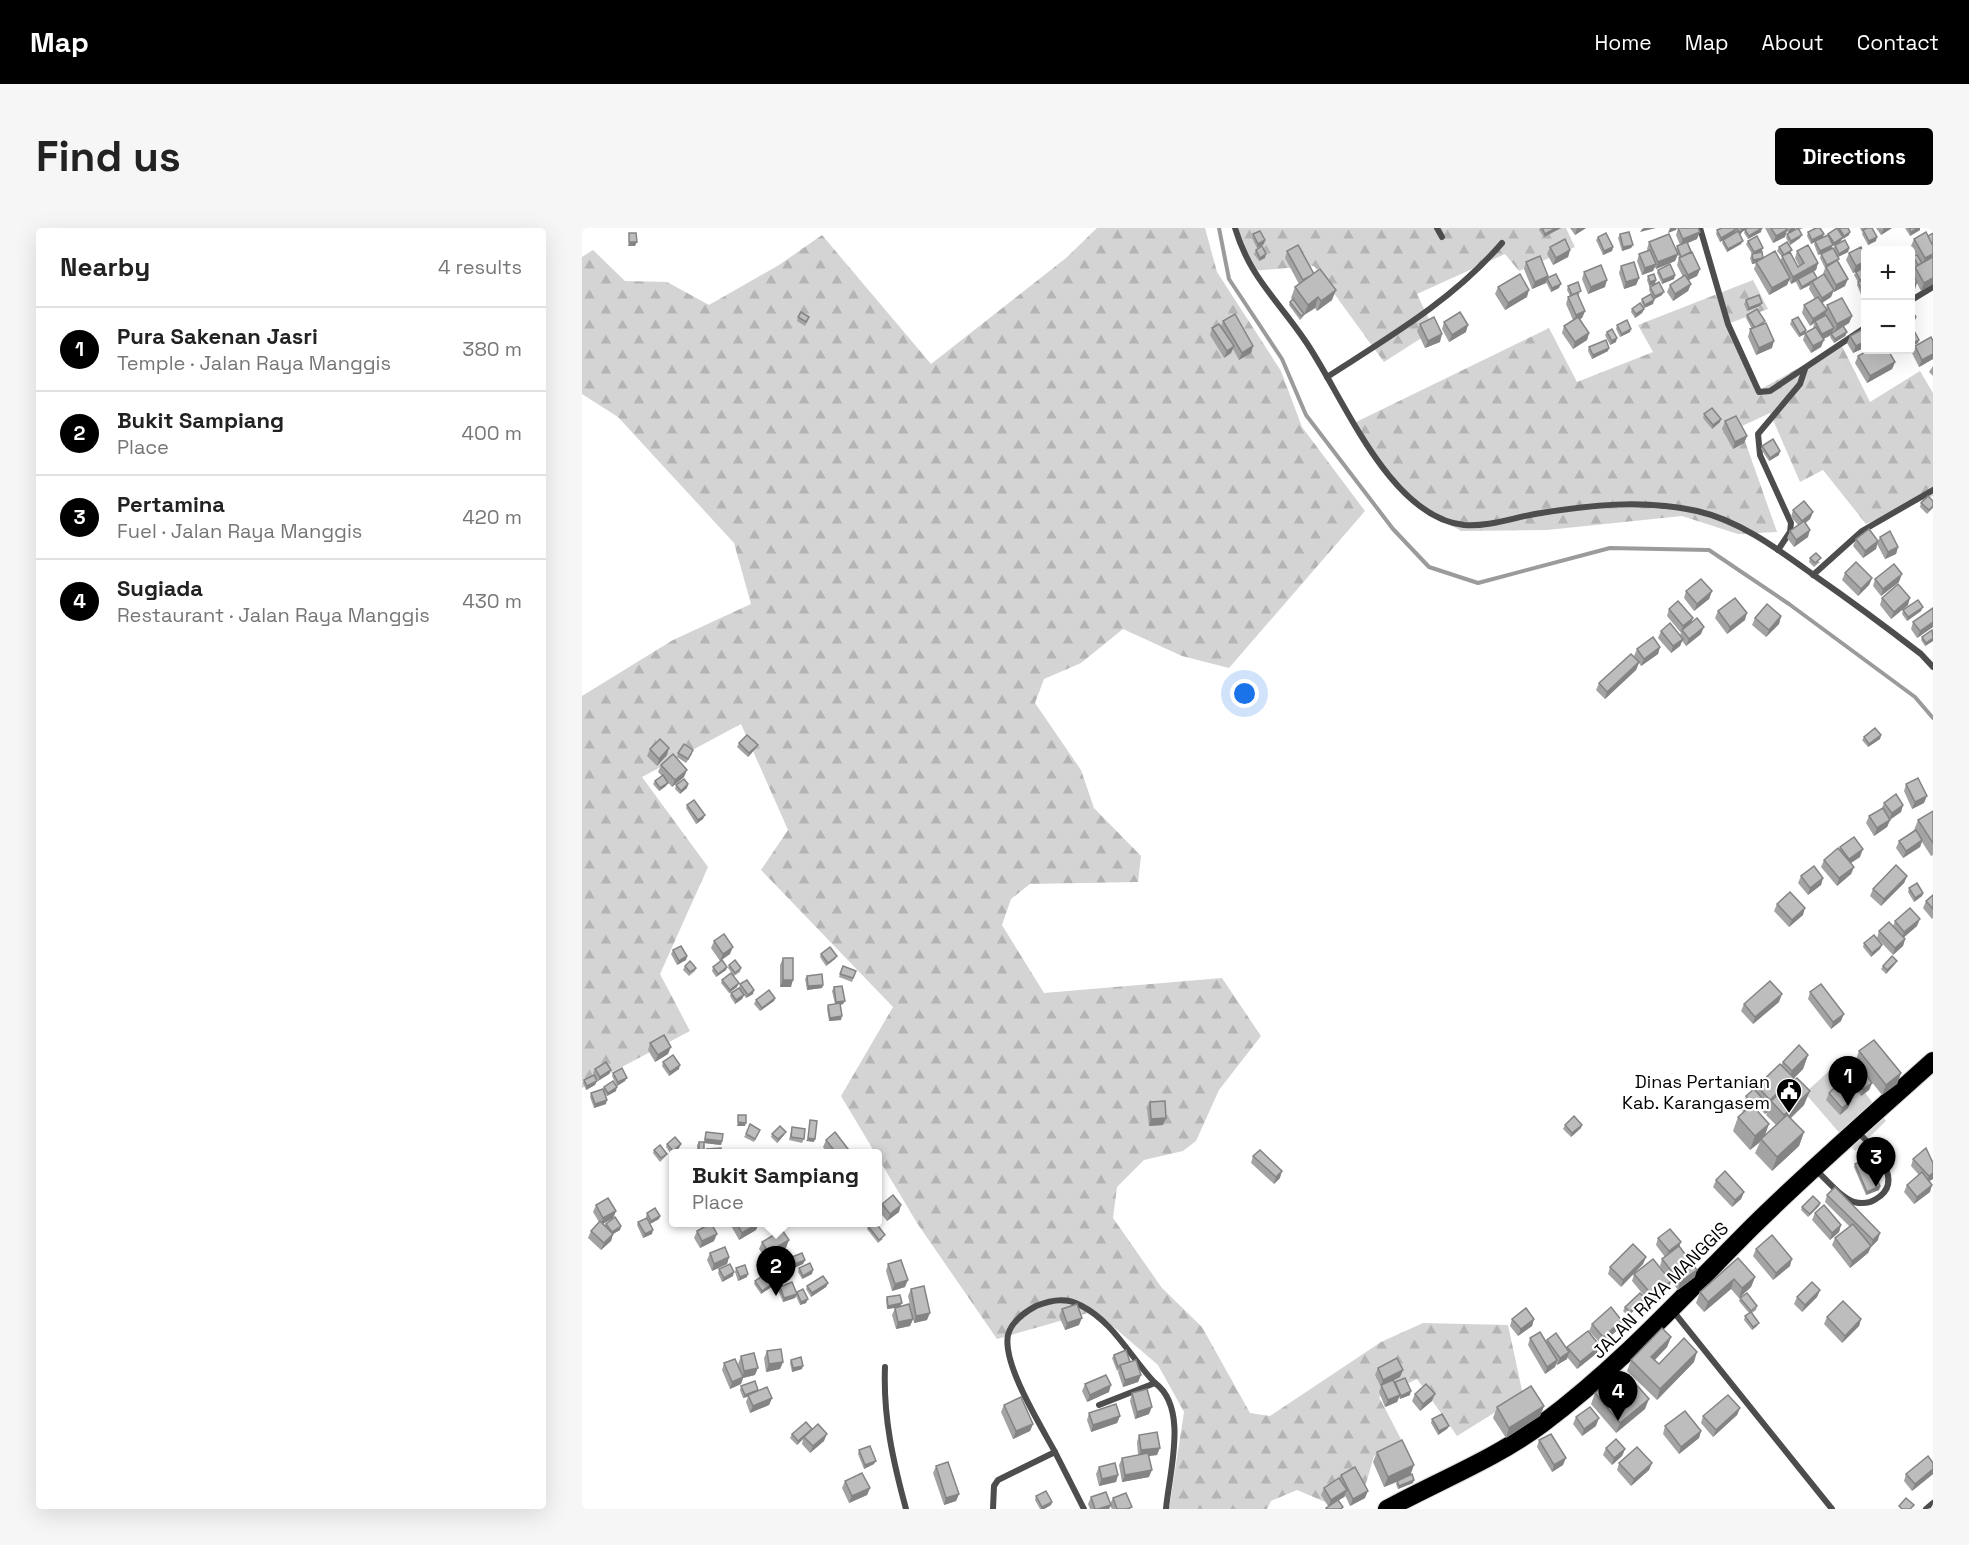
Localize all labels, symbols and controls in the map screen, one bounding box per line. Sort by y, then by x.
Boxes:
text: Map [30,24,89,60]
text: Home [1594,29,1652,56]
text: Map [1685,29,1729,56]
text: About [1762,29,1824,56]
text: Contact [1857,29,1939,56]
button: Directions [1775,128,1933,185]
text: Find us [36,130,181,183]
map controls [1861,246,1915,354]
button: + [1861,246,1915,300]
text: Nearby [60,250,150,284]
text: 4 results [438,254,522,280]
button: − [1861,300,1915,354]
text: Pura Sakenan Jasri [117,322,318,350]
text: 1 [75,336,84,362]
text: 380 m [462,336,522,362]
text: Temple · Jalan Raya Manggis [117,350,391,376]
text: Bukit Sampiang [117,406,284,434]
text: 2 [74,420,85,446]
text: 400 m [462,420,522,446]
text: Place [117,434,169,460]
text: Pertamina [117,490,225,518]
text: 3 [73,504,86,530]
text: 420 m [462,504,522,530]
text: Fuel · Jalan Raya Manggis [117,518,362,544]
text: Sugiada [117,574,203,602]
text: 4 [73,588,86,614]
text: 430 m [462,588,522,614]
text: Restaurant · Jalan Raya Manggis [117,602,430,628]
your location [1230,679,1259,708]
pin: 1 [1828,1056,1868,1106]
place label: Dinas Pertanian Kab. Karangasem [1622,1070,1770,1114]
public building icon: Dinas Pertanian Kab. Karangasem [1774,1076,1804,1114]
pin: 3 [1856,1138,1896,1187]
popup [669,1149,882,1227]
text: Bukit Sampiang [692,1161,859,1189]
text: Place [692,1189,744,1215]
street label: JALAN RAYA MANGGIS [1587,1217,1733,1363]
pin: 2 [756,1246,796,1296]
pin: 4 [1598,1372,1638,1421]

